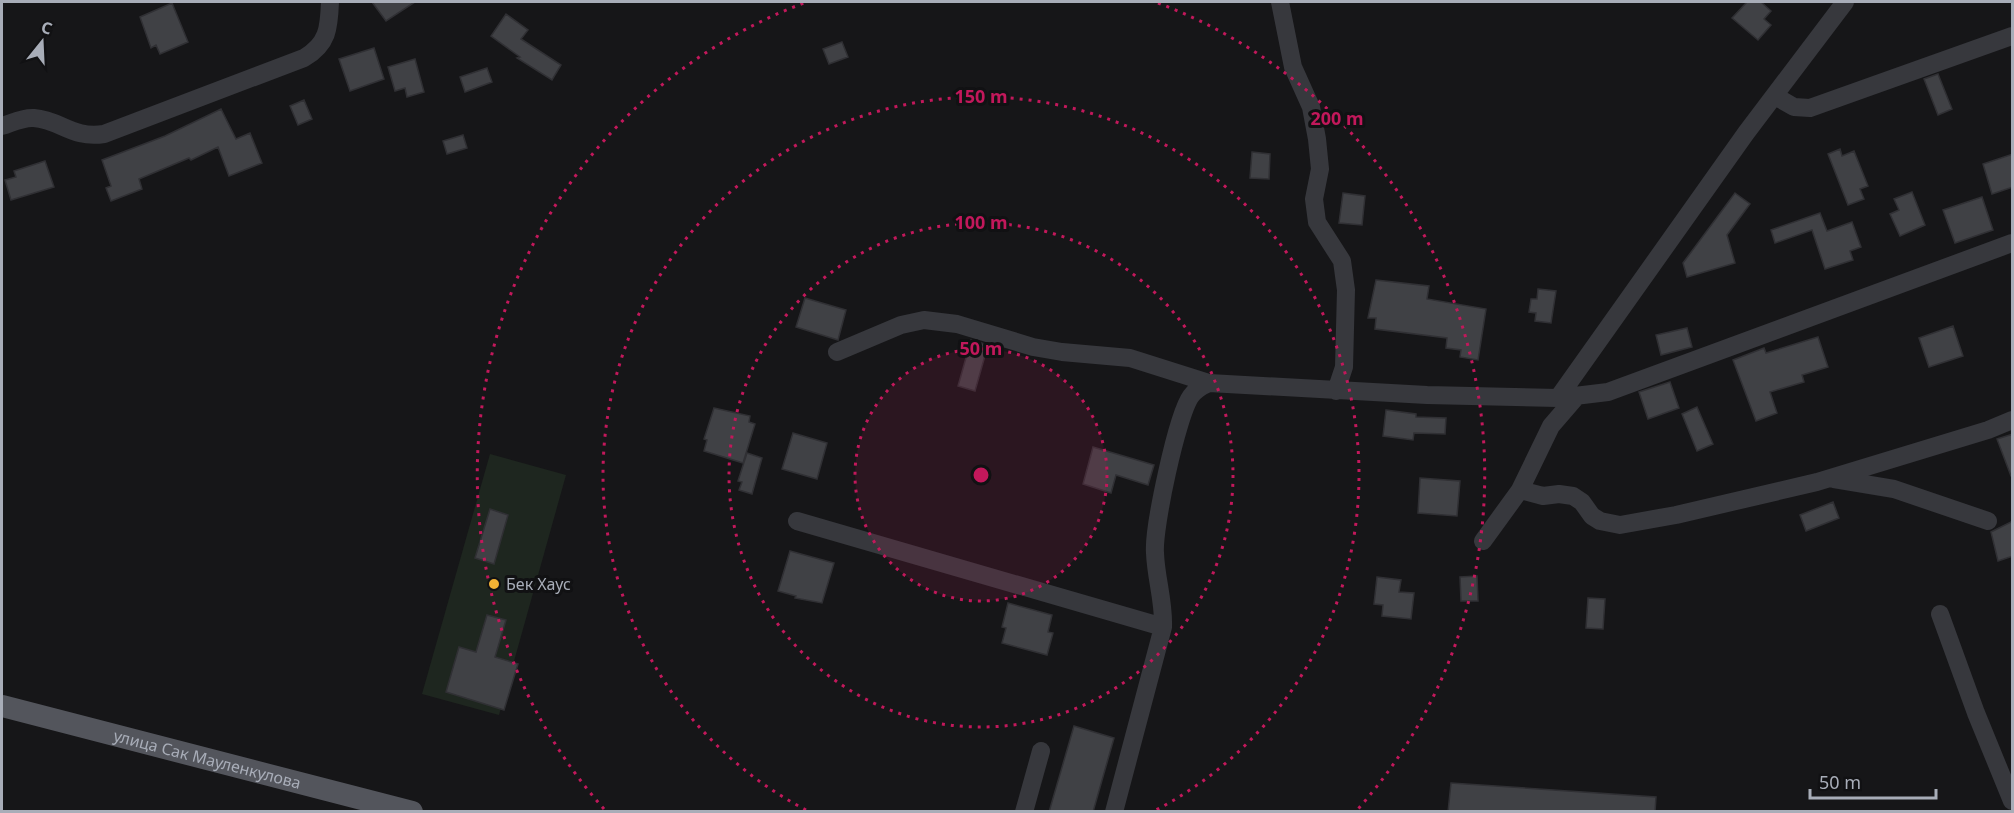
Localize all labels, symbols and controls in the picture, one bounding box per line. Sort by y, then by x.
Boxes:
north arrow [12,12,72,72]
text: С [38,16,55,40]
text: 150 m [954,84,1008,108]
text: 200 m [1310,106,1364,130]
text: 100 m [954,210,1008,234]
text: 50 m [960,336,1002,360]
centre of rings [971,465,991,485]
place label: Бек Хаус [506,573,571,595]
marker: Бек Хаус [487,577,501,591]
street label: улица Сак Мауленкулова [111,724,303,794]
scale bar [1810,762,1936,800]
text: 50 m [1819,770,1861,794]

